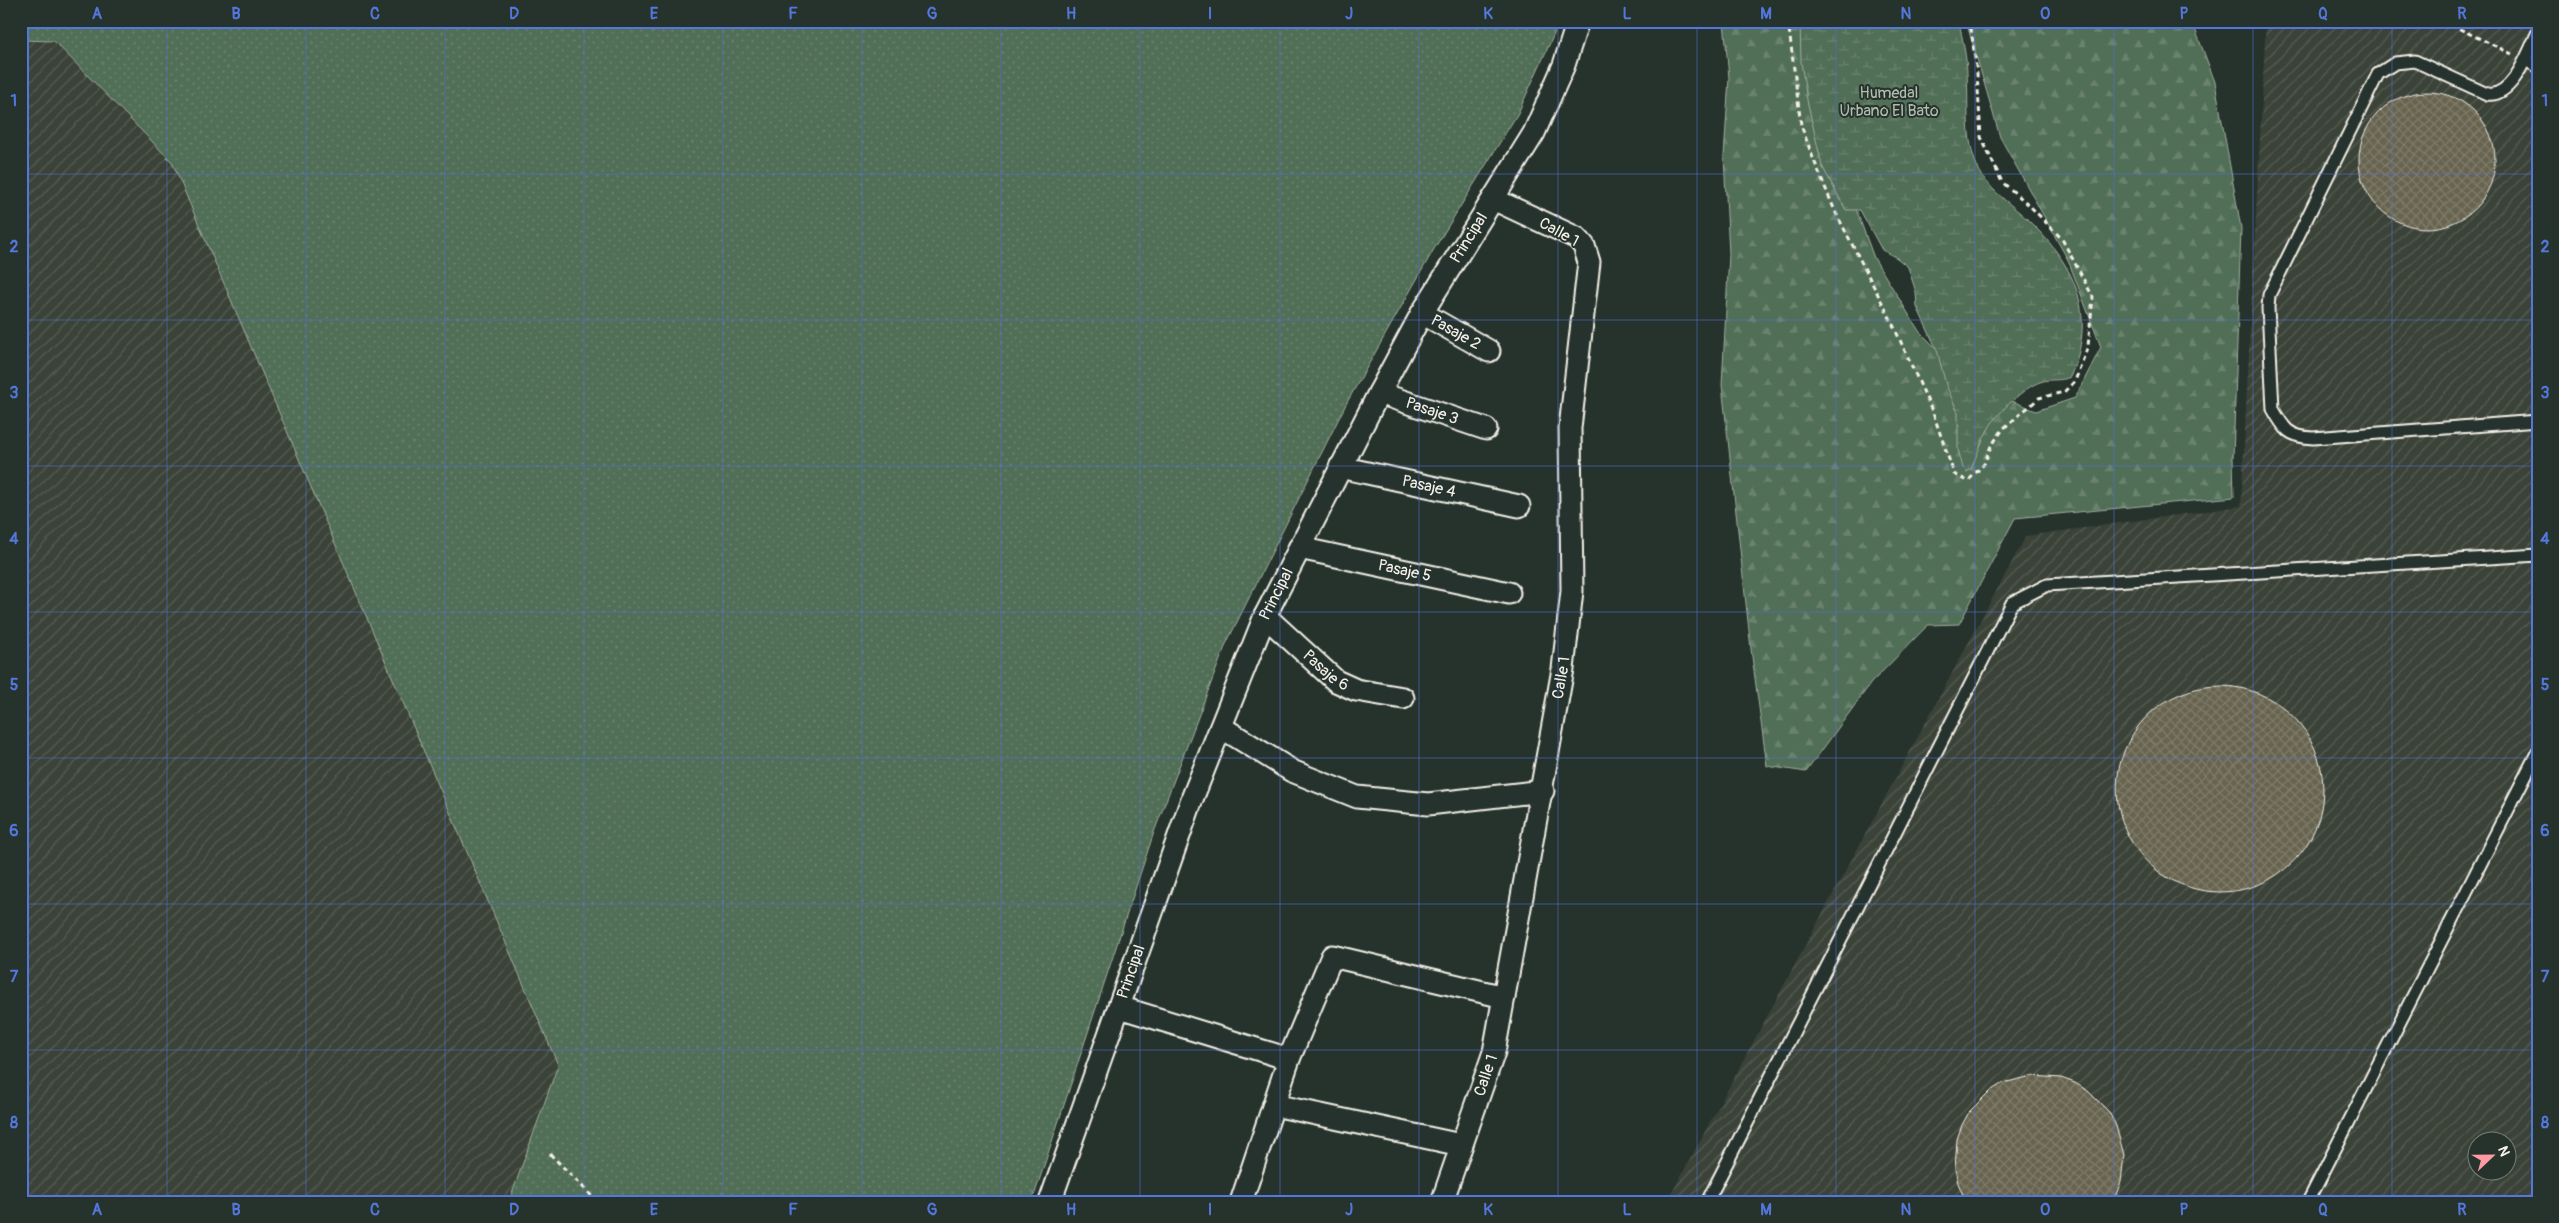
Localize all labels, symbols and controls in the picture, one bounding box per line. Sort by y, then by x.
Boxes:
text: A [92,4,103,24]
text: B [231,4,241,24]
text: C [370,4,380,24]
text: D [509,4,519,24]
text: E [650,4,659,24]
text: F [788,4,798,24]
text: G [927,4,938,24]
text: H [1066,4,1076,24]
text: I [1208,4,1212,24]
text: J [1345,4,1353,24]
text: K [1483,4,1493,24]
text: L [1622,4,1632,24]
text: M [1760,4,1772,24]
text: N [1901,4,1912,24]
text: O [2040,4,2050,24]
text: P [2180,4,2189,24]
text: Q [2318,4,2328,24]
text: R [2457,4,2467,24]
park label: Humedal Urbano El Bato [1839,83,1939,121]
text: 1 [11,91,17,111]
text: 1 [2542,91,2548,111]
street label: Principal [1445,209,1492,267]
street label: Calle 1 [1536,213,1582,251]
text: 2 [10,237,19,257]
text: 2 [2541,237,2550,257]
street label: Pasaje 2 [1427,310,1485,354]
text: 3 [10,383,19,403]
text: 3 [2541,383,2550,403]
street label: Pasaje 3 [1403,393,1461,429]
street label: Pasaje 4 [1400,471,1458,502]
text: 4 [9,529,19,549]
text: 4 [2540,529,2550,549]
street label: Pasaje 5 [1376,555,1433,586]
street label: Principal [1255,565,1298,623]
street label: Pasaje 6 [1299,646,1352,695]
street label: Calle 1 [1548,656,1574,701]
text: 5 [10,675,19,695]
text: 5 [2541,675,2550,695]
text: 6 [9,821,19,841]
text: 6 [2540,821,2550,841]
street label: Principal [1112,942,1150,1002]
text: 7 [10,967,19,987]
text: 7 [2541,967,2550,987]
street label: Calle 1 [1469,1052,1502,1099]
text: 8 [10,1113,18,1133]
text: 8 [2541,1113,2549,1133]
north arrow [2466,1130,2516,1180]
text: N [2494,1144,2513,1159]
text: A [92,1200,103,1220]
text: B [231,1200,241,1220]
text: C [370,1200,380,1220]
text: D [509,1200,519,1220]
text: E [650,1200,659,1220]
text: F [788,1200,798,1220]
text: G [927,1200,938,1220]
text: H [1066,1200,1076,1220]
text: I [1208,1200,1212,1220]
text: J [1345,1200,1353,1220]
text: K [1483,1200,1493,1220]
text: L [1622,1200,1632,1220]
text: M [1760,1200,1772,1220]
text: N [1901,1200,1912,1220]
text: O [2040,1200,2050,1220]
text: P [2180,1200,2189,1220]
text: Q [2318,1200,2328,1220]
text: R [2457,1200,2467,1220]

